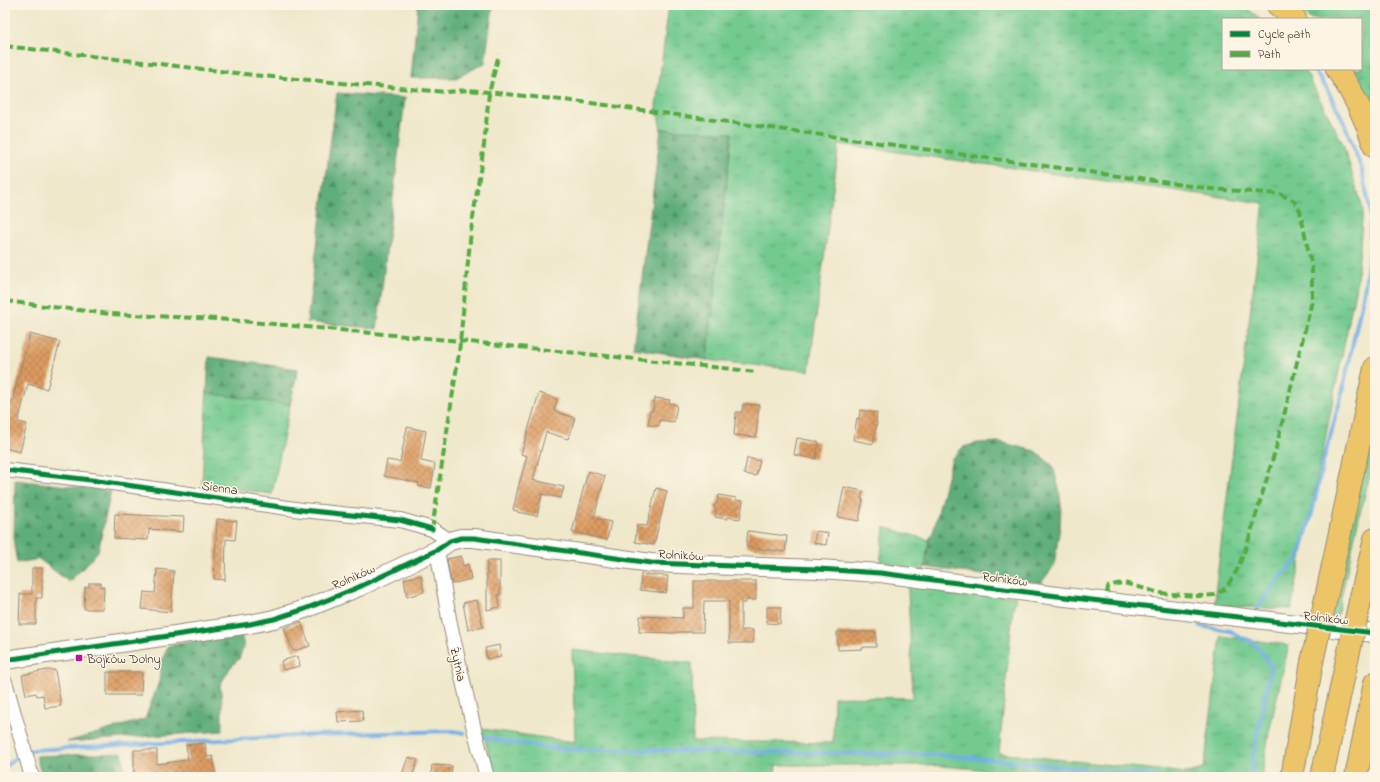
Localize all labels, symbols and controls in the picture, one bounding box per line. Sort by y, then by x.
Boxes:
legend [1222,18,1362,70]
text: Cycle path [1258,26,1310,45]
text: Path [1258,46,1281,64]
street label: Sienna [200,477,239,500]
street label: Rolników [658,545,705,566]
street label: Rolników [329,559,379,595]
street label: Rolników [981,567,1029,592]
street label: Rolników [1302,607,1350,630]
street label: Żytnia [444,645,470,683]
place label: Bojków Dolny [86,650,161,670]
marker: Bojków Dolny [74,653,84,663]

